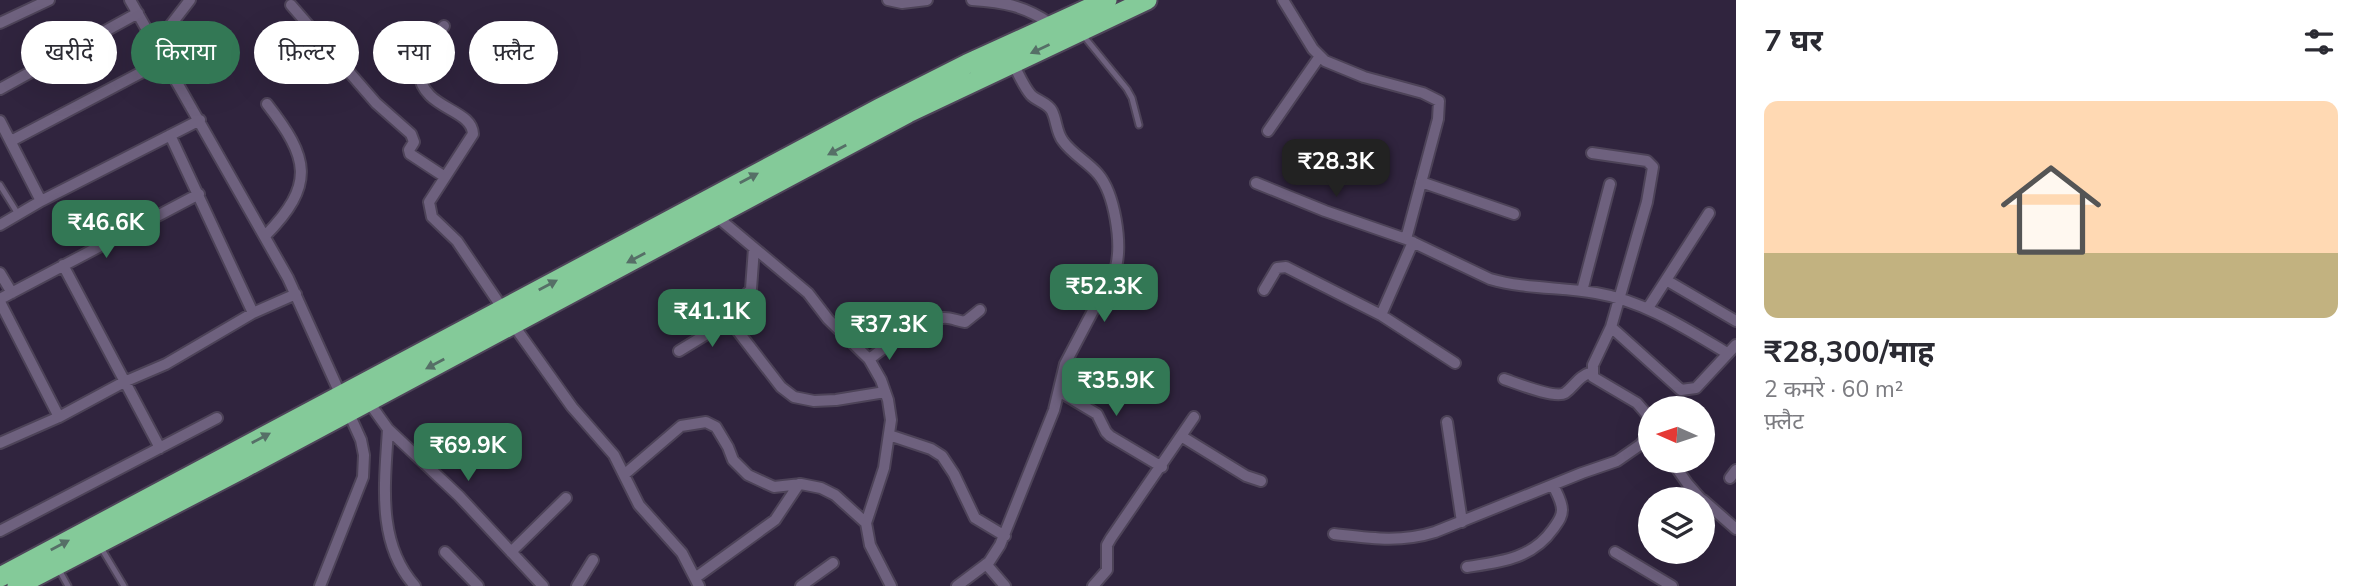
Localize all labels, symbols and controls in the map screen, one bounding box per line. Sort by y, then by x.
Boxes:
chip: खरीदें [21,21,117,84]
chip: किराया [131,21,240,84]
chip: फ़िल्टर [254,21,359,84]
chip: नया [373,21,455,84]
chip: फ़्लैट [469,21,558,84]
text: 7 घर [1764,21,1823,62]
icon: filters [2300,23,2338,61]
one-way arrow [1030,44,1051,55]
pin: ₹28.3K [1279,140,1393,199]
one-way arrow [827,145,847,156]
text: ₹28.3K [1298,146,1374,177]
icon: home [1988,147,2114,273]
one-way arrow [739,172,759,184]
pin: ₹46.6K [49,201,163,260]
text: ₹46.6K [68,207,144,238]
one-way arrow [626,252,646,263]
pin: ₹52.3K [1047,264,1161,324]
text: ₹52.3K [1066,271,1142,302]
one-way arrow [539,279,558,291]
pin: ₹41.1K [655,290,769,349]
text: ₹41.1K [674,296,750,327]
pin: ₹37.3K [832,302,946,362]
text: ₹37.3K [851,309,927,340]
text: ₹28,300/माह [1764,332,1934,373]
one-way arrow [425,358,445,370]
pin: ₹35.9K [1059,358,1173,418]
text: ₹35.9K [1078,365,1154,396]
text: 2 कमरे · 60 m² [1764,374,1904,405]
north arrow [1638,396,1715,472]
map controls [1638,396,1715,564]
text: फ़्लैट [1764,406,1804,437]
pin: ₹69.9K [411,424,525,483]
text: ₹69.9K [430,430,506,461]
one-way arrow [252,433,272,445]
button: layers [1638,487,1715,564]
one-way arrow [51,539,70,551]

